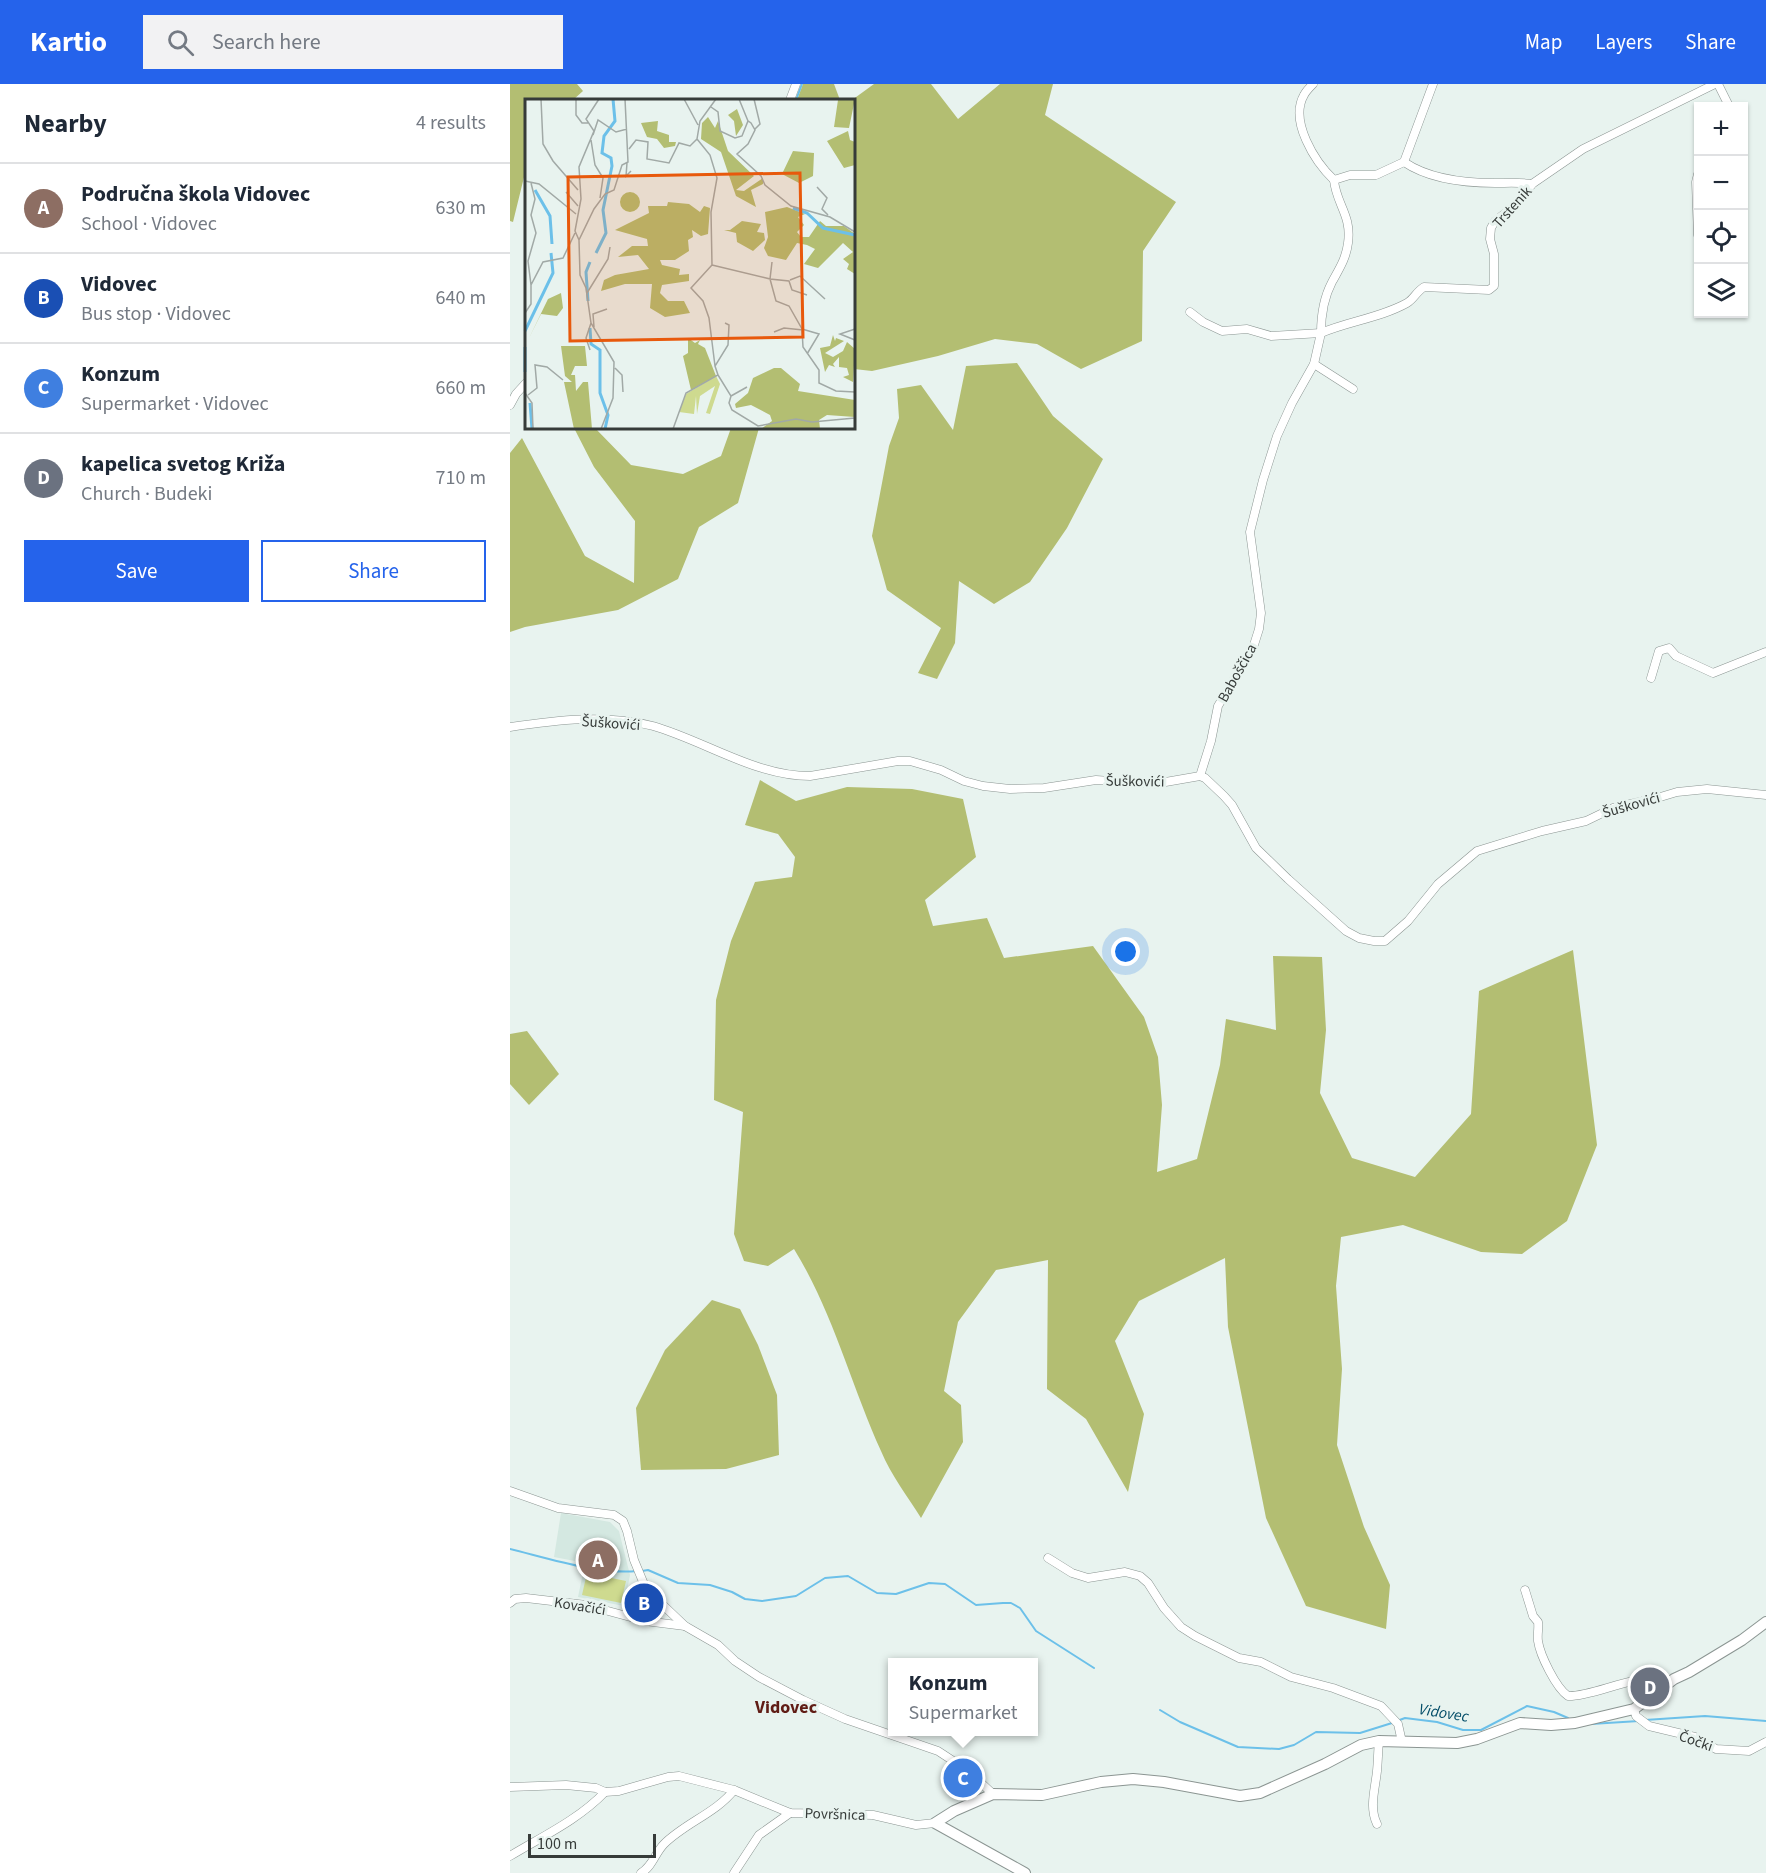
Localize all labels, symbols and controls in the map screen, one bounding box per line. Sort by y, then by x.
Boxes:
search box [143,15,563,69]
text: Kartio [30,22,107,62]
icon: search [164,26,197,59]
text: Search here [212,26,321,58]
text: Map [1525,27,1562,57]
text: Layers [1595,27,1652,57]
text: Share [1685,27,1736,57]
inset map [525,99,855,429]
map controls [1694,102,1748,318]
button: + [1694,102,1748,156]
text: Nearby [24,105,107,142]
text: 4 results [416,109,486,137]
button: − [1694,156,1748,210]
text: Područna škola Vidovec [81,178,310,210]
street label: Trstenik [1488,181,1537,233]
text: A [38,194,49,222]
text: 630 m [436,194,486,222]
text: School · Vidovec [81,210,217,238]
button: locate [1694,210,1748,264]
button: layers [1694,264,1748,318]
text: Vidovec [81,268,157,300]
text: B [37,284,50,312]
text: 640 m [436,284,486,312]
text: Bus stop · Vidovec [81,300,231,328]
text: Konzum [81,358,160,390]
text: C [38,374,49,402]
text: 660 m [436,374,486,402]
text: Supermarket · Vidovec [81,390,269,418]
text: kapelica svetog Križa [81,448,285,480]
text: D [37,464,50,492]
text: 710 m [436,464,486,492]
text: Church · Budeki [81,480,212,508]
button: Save [24,540,249,602]
button: Share [261,540,486,602]
street label: Baboščica [1213,640,1262,706]
street label: Šuškovići [581,711,641,736]
street label: Šuškovići [1105,770,1165,793]
street label: Šuškovići [1600,787,1662,824]
your location [1111,937,1140,966]
pin: A [578,1538,617,1582]
pin: B [624,1580,664,1625]
street label: Kovačići [553,1592,607,1621]
popup [888,1658,1038,1736]
pin: D [1630,1664,1670,1710]
text: Konzum [908,1667,988,1699]
district label: Vidovec [754,1695,818,1720]
water label: Vidovec [1417,1698,1470,1728]
text: Supermarket [908,1699,1018,1727]
street label: Čočki [1676,1726,1716,1757]
pin: C [944,1756,982,1800]
street label: Površnica [804,1803,866,1826]
scale bar [528,1831,656,1858]
text: 100 m [537,1833,577,1855]

